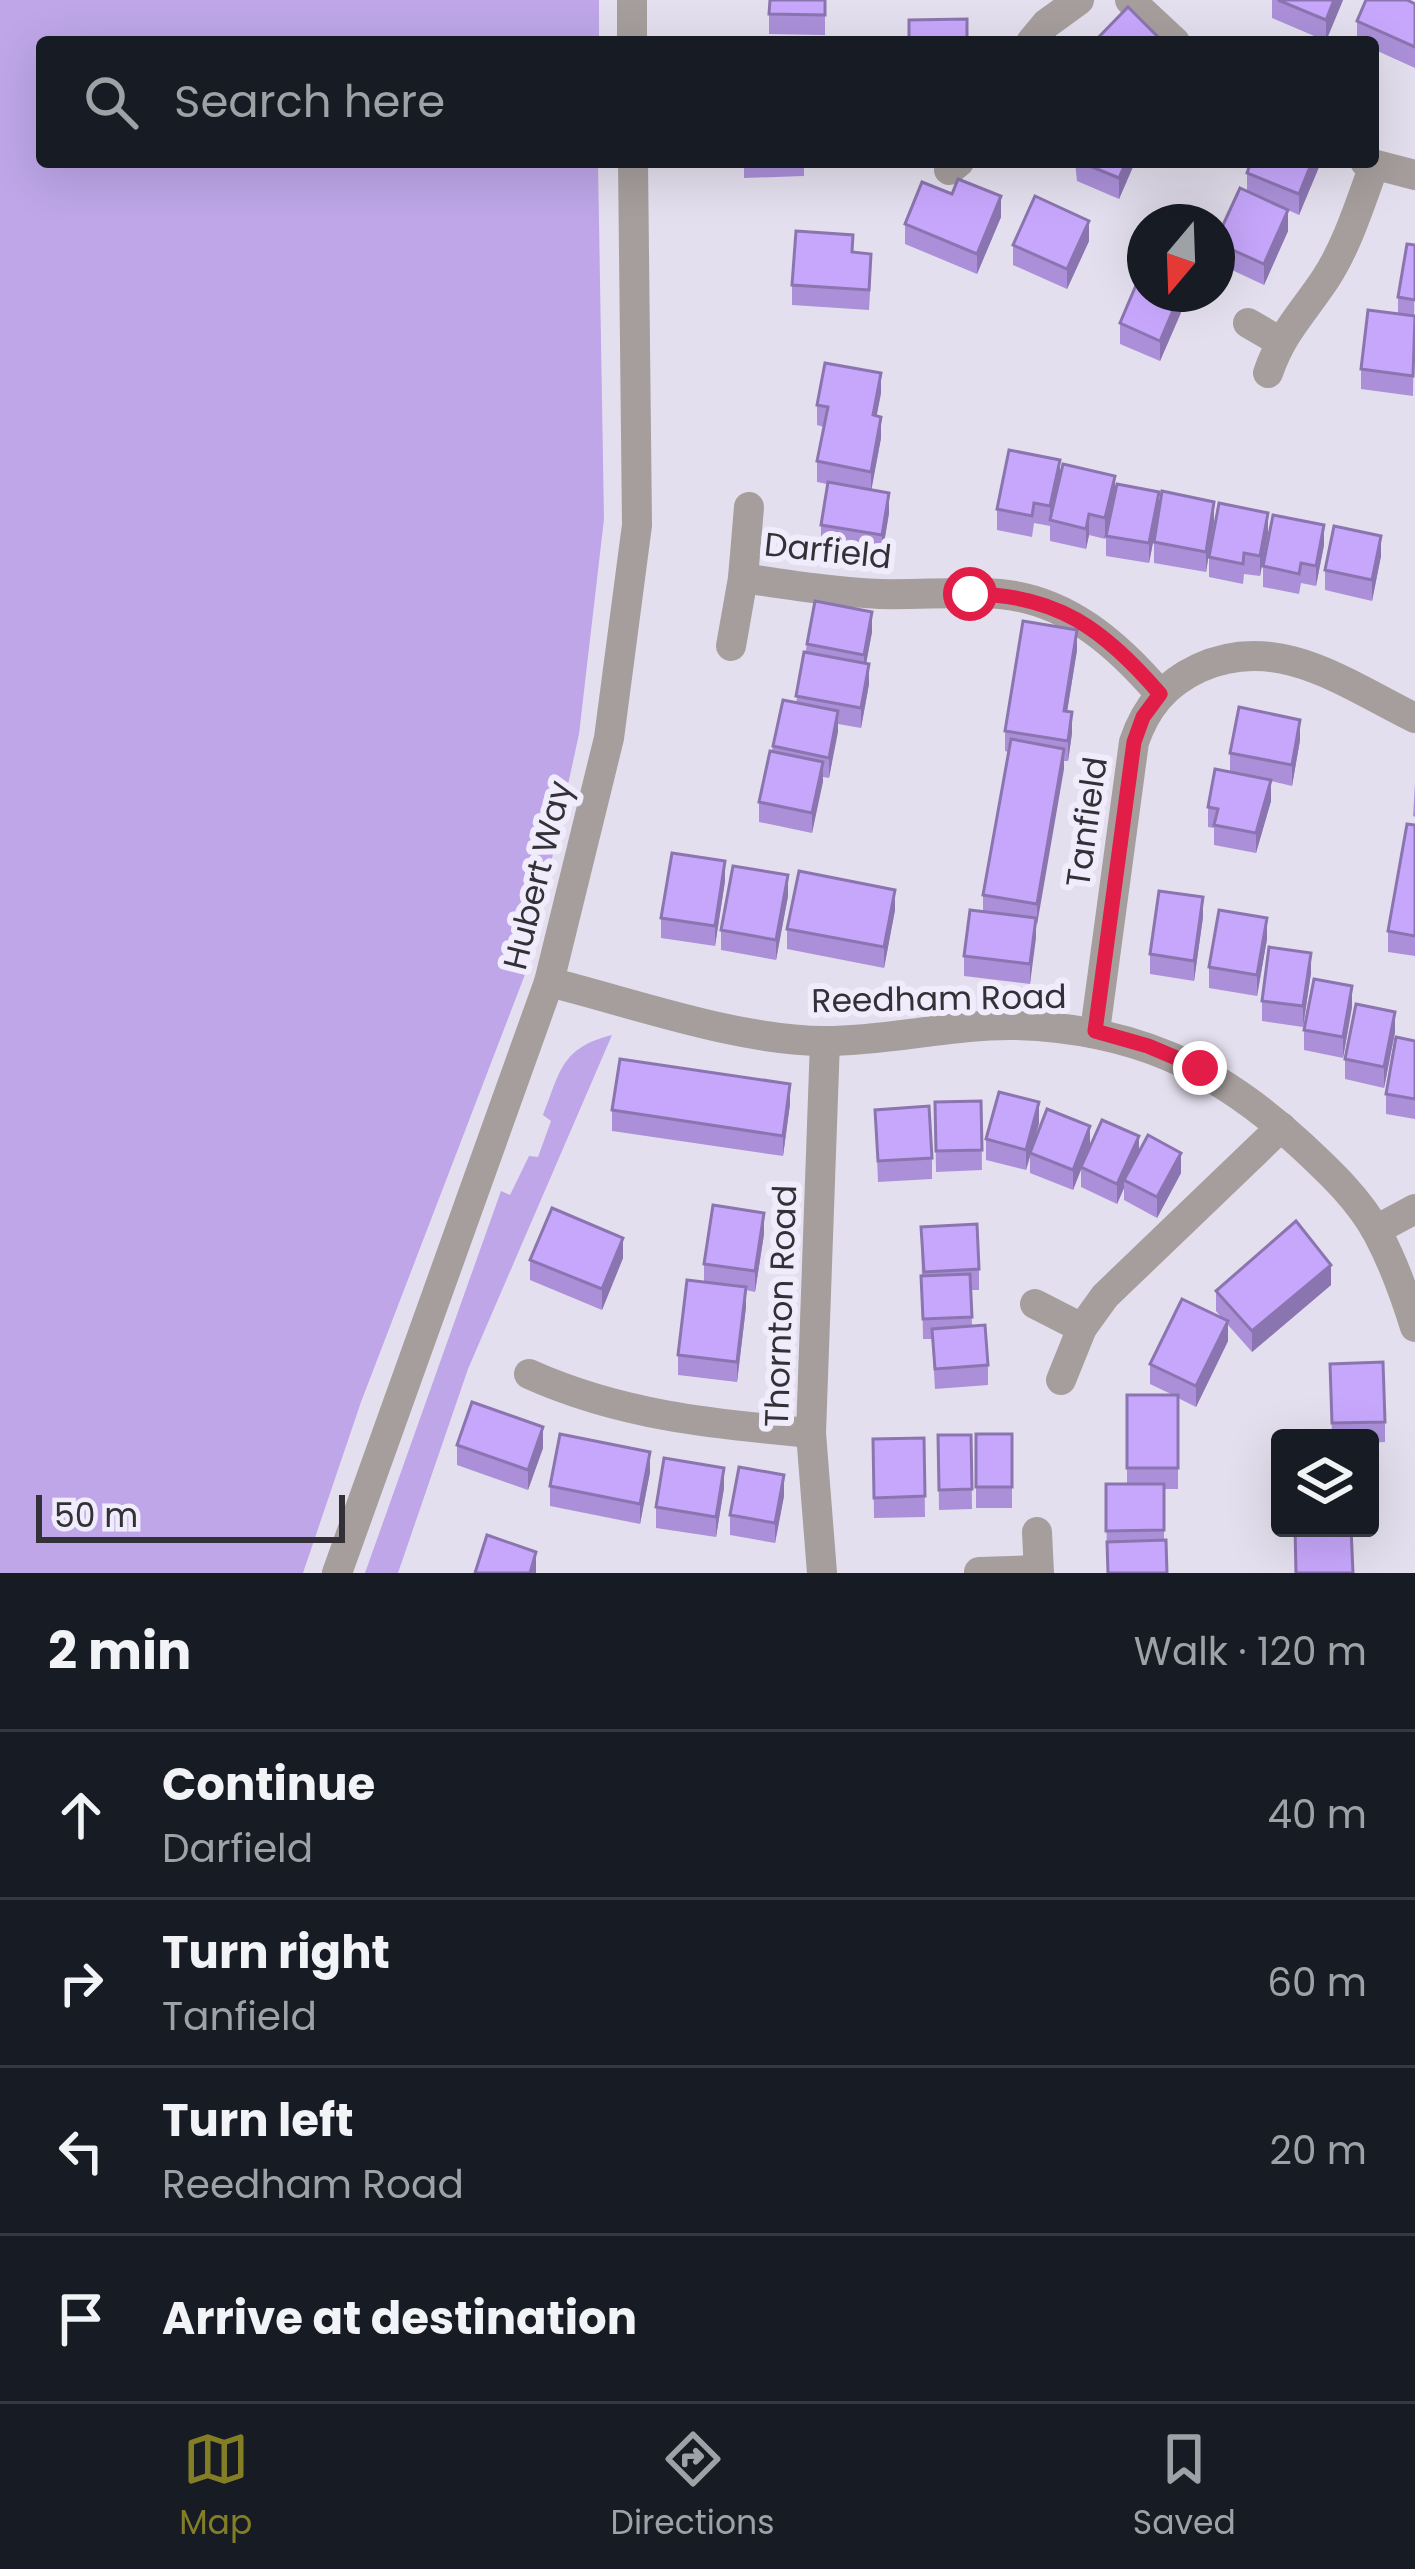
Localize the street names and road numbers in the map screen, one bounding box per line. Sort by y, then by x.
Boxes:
street label: Darfield [762,520,894,581]
street label: Tanfield [1054,754,1119,890]
street label: Hubert Way [491,775,584,974]
street label: Reedham Road [811,973,1067,1024]
street label: Thornton Road [753,1184,808,1428]

